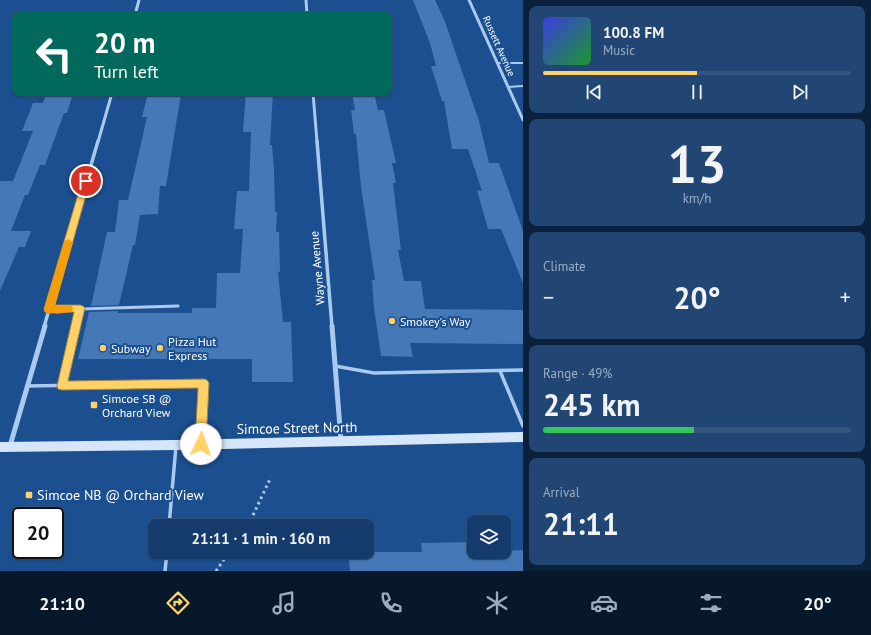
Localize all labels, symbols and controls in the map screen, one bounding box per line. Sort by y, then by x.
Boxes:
street label: Russett Avenue [480,14,518,78]
text: 100.8 FM [603,23,664,42]
text: 20 m [94,24,155,61]
icon: left [28,28,80,80]
text: Music [603,42,635,59]
text: Turn left [94,60,159,83]
icon: previous [583,81,605,103]
icon: pause [686,81,708,103]
icon: next [789,81,811,103]
text: 13 [668,130,726,197]
pin [69,164,103,198]
icon: arrive [75,170,97,192]
text: km/h [683,190,711,207]
street label: Wayne Avenue [306,231,328,305]
text: Climate [543,258,586,275]
text: 20° [673,278,721,317]
text: − [543,283,554,311]
text: + [840,283,851,311]
place label: Smokey's Way [400,314,471,329]
marker: Smokey's Way [387,316,397,326]
place label: Pizza Hut Express [168,334,216,363]
place label: Subway [111,341,151,356]
marker: Subway [98,343,108,353]
marker: Pizza Hut Express [155,343,165,353]
text: Range · 49% [543,365,612,382]
text: 245 km [543,385,641,424]
place label: Simcoe SB @ Orchard View [102,391,172,420]
marker: Simcoe SB @ Orchard View [89,400,99,410]
street label: Simcoe Street North [236,418,358,438]
position arrow [180,423,222,465]
text: Arrival [543,484,579,501]
place label: Simcoe NB @ Orchard View [37,486,204,504]
marker: Simcoe NB @ Orchard View [24,490,34,500]
text: 21:11 [543,504,619,543]
speed limit sign: 20 [12,507,64,559]
map controls [467,515,511,559]
button: layers [467,515,511,559]
text: 21:11 · 1 min · 160 m [192,529,330,548]
icon: directions [164,589,192,617]
icon: music [270,589,298,617]
icon: phone [377,589,405,617]
icon: climate [483,589,511,617]
icon: car [590,589,618,617]
icon: filters [697,589,725,617]
text: 21:10 [39,592,85,615]
text: 20° [803,592,832,615]

